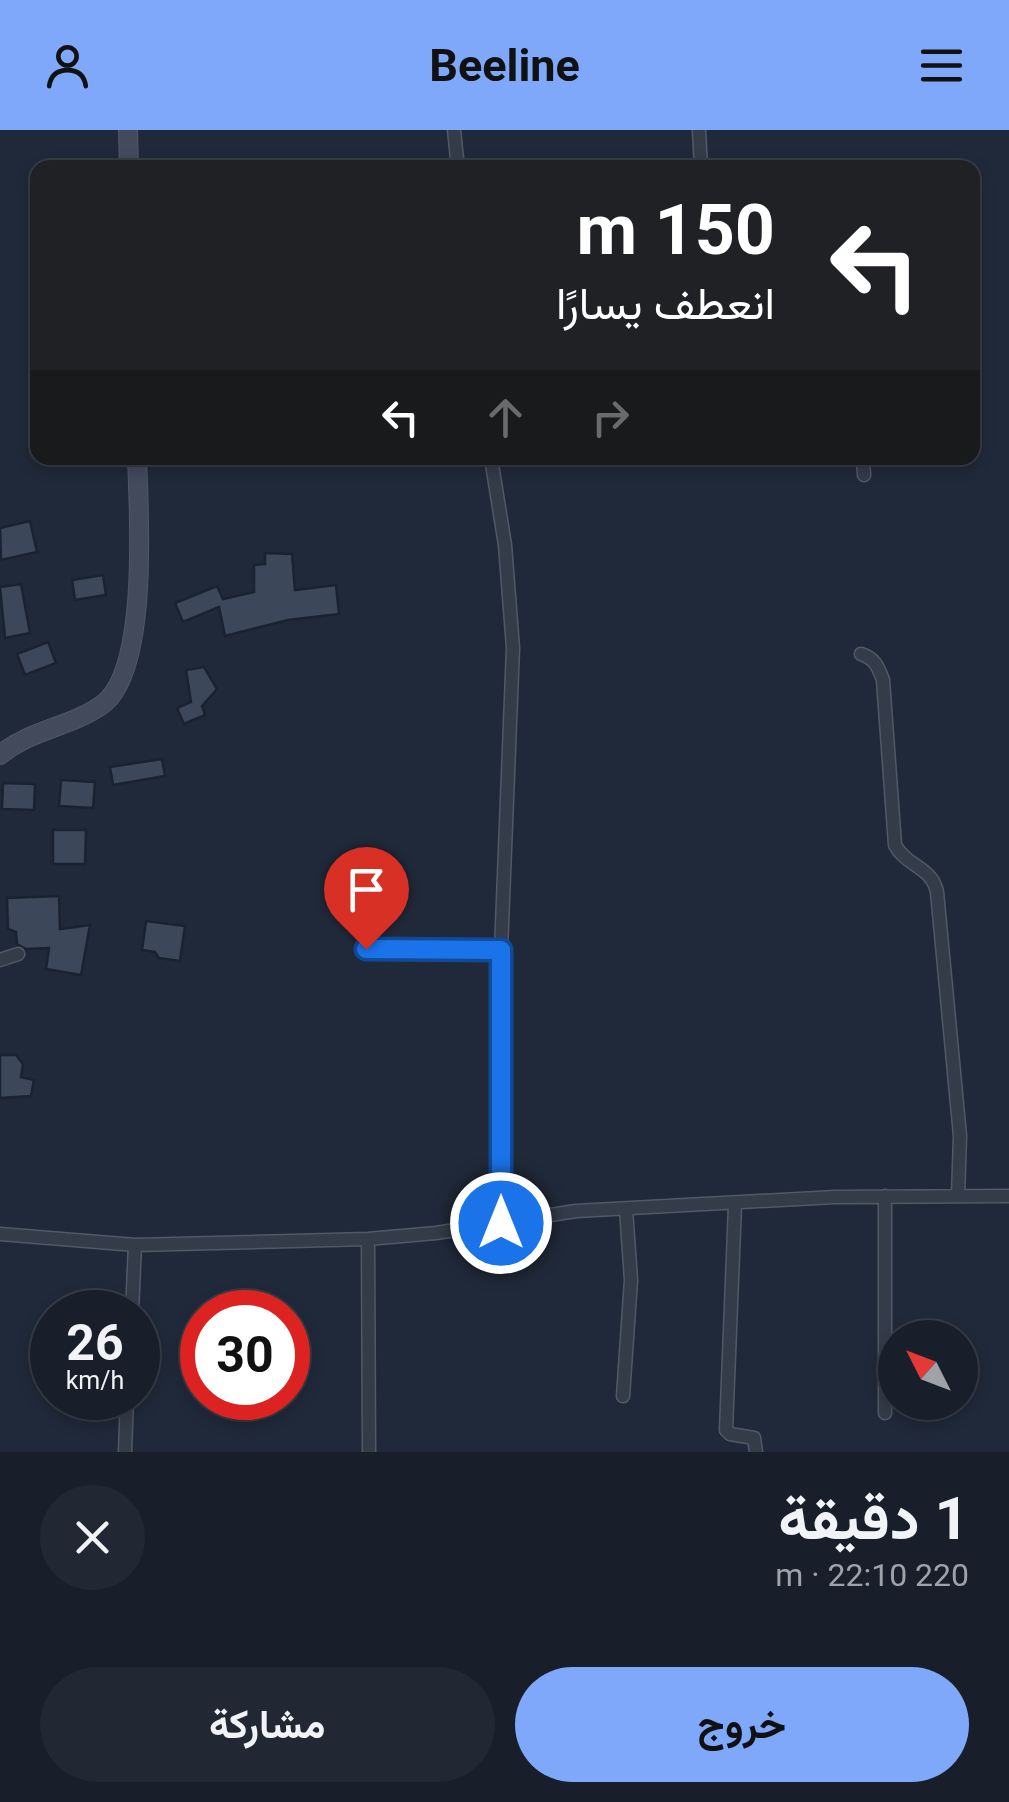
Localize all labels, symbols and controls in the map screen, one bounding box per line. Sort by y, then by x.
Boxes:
icon: person [40,38,95,93]
icon: menu [914,38,969,93]
text: Beeline [429,39,580,92]
text: 150 m [576,189,775,271]
icon: left [810,200,940,330]
text: انعطف يسارًا [556,277,775,330]
icon: left [373,390,428,445]
icon: ahead [478,390,533,445]
icon: right [583,390,638,445]
pin [324,847,409,950]
icon: arrive [339,862,394,917]
position arrow [449,1171,553,1275]
speed limit sign: 30 [180,1290,310,1420]
text: 26 [66,1314,124,1372]
north arrow [878,1320,978,1420]
map controls [878,1320,978,1420]
text: km/h [66,1366,124,1395]
text: 1 دقيقة [778,1483,969,1554]
button: close [40,1485,145,1590]
text: 220 m · 22:10 [775,1556,969,1594]
button: مشاركة [40,1667,495,1782]
button: خروج [515,1667,969,1782]

